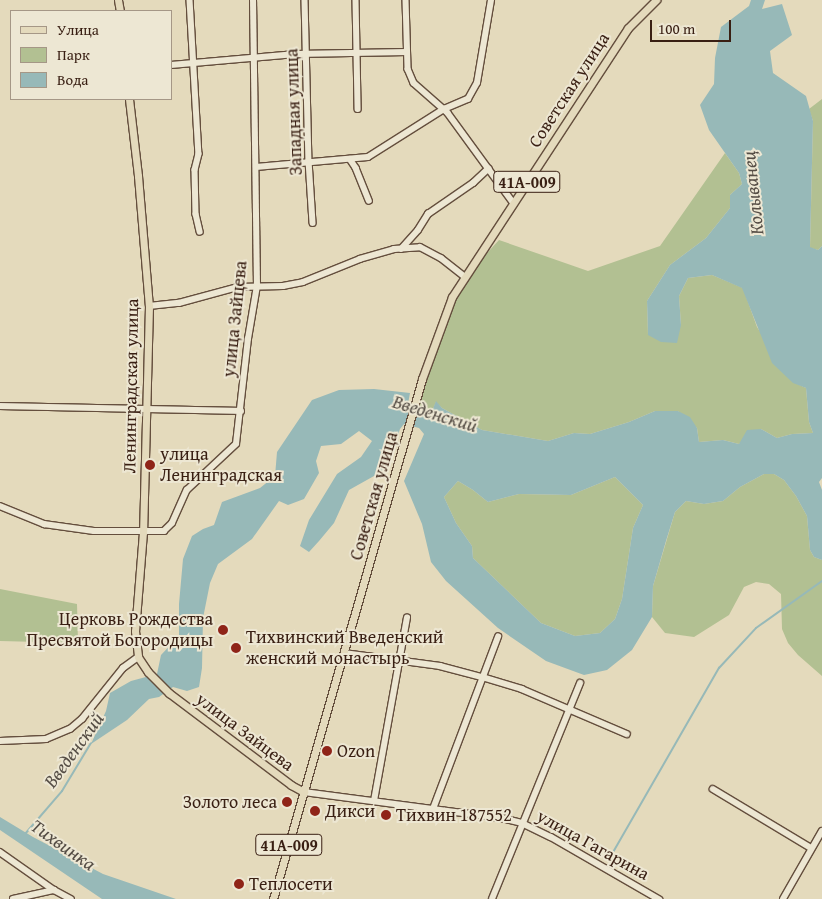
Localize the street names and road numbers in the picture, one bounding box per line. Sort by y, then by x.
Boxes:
street label: Советская улица [524,29,614,151]
street label: Западная улица [281,48,307,176]
road number: 41А-009 [493,168,561,196]
street label: улица Зайцева [218,260,252,378]
street label: Ленинградская улица [119,298,143,474]
street label: Советская улица [345,429,403,563]
street label: улица Зайцева [192,688,298,776]
street label: улица Гагарина [533,805,653,885]
road number: 41А-009 [255,832,323,858]

